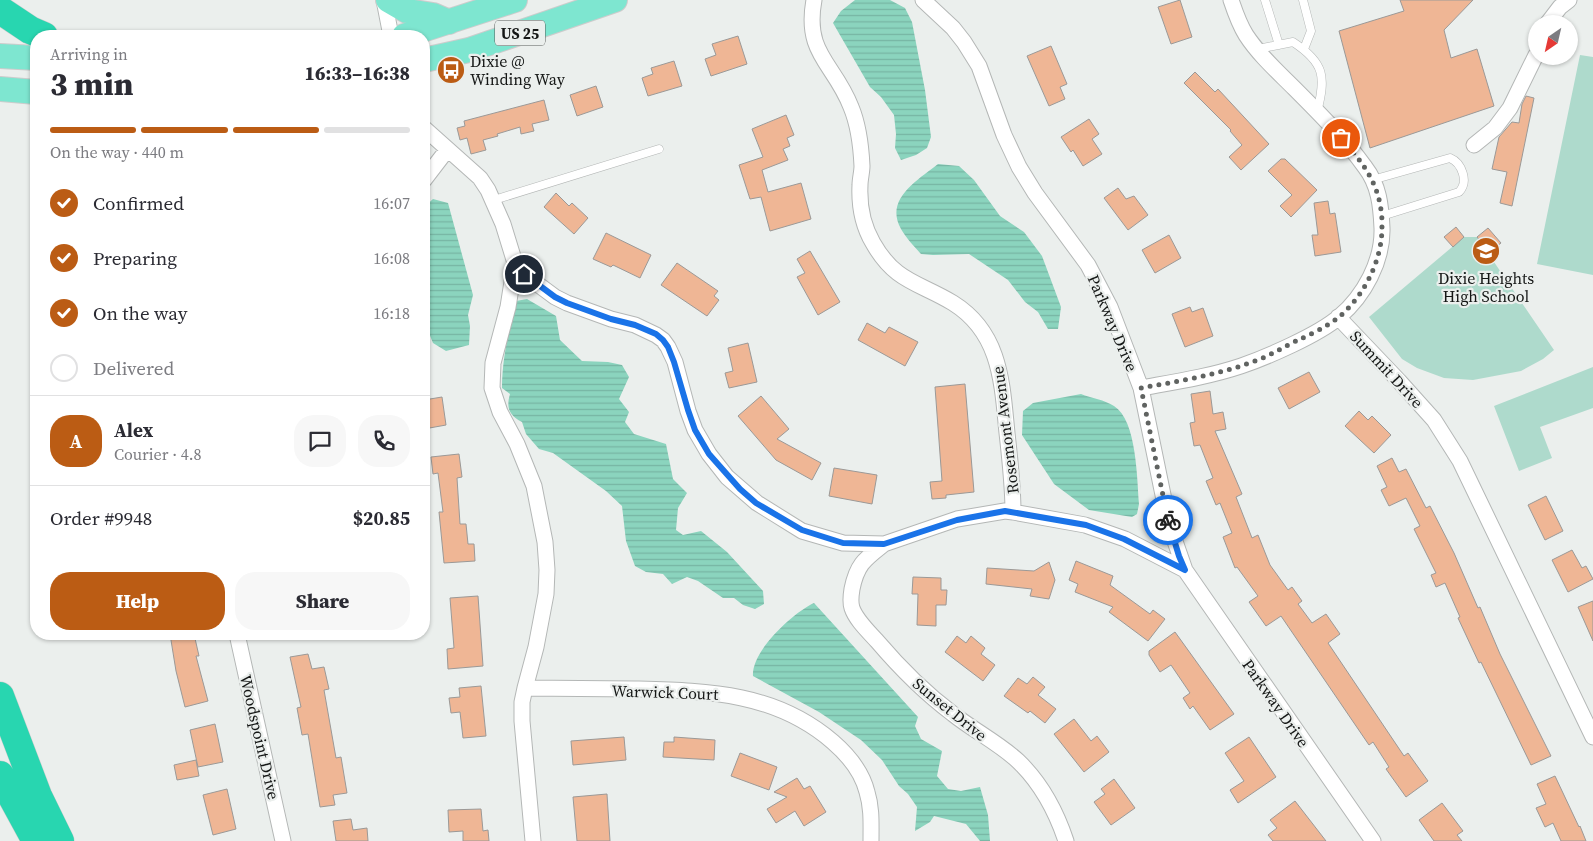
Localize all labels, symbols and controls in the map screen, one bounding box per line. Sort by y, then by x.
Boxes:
north arrow [1528,15,1578,65]
map controls [1528,15,1578,65]
road number: US 25 [495,20,545,46]
text: Arriving in [50,43,128,65]
place label: Dixie @ Winding Way [470,50,566,90]
bus stop icon: Dixie @ Winding Way [436,55,466,85]
text: 16:33–16:38 [305,60,410,86]
text: 3 min [50,62,133,106]
pin [1320,117,1362,159]
icon: bag [1327,124,1355,152]
text: On the way · 440 m [50,141,184,163]
icon: check [50,189,78,217]
text: Confirmed [93,190,184,216]
text: 16:07 [373,192,410,214]
school or university icon: Dixie Heights High School [1471,236,1501,266]
icon: check [50,244,78,272]
text: Preparing [93,245,177,271]
text: 16:08 [373,247,410,269]
pin [503,253,545,295]
icon: home [510,260,538,288]
place label: Dixie Heights High School [1438,267,1534,307]
street label: Parkway Drive [1083,271,1143,375]
icon: check [50,299,78,327]
text: On the way [93,300,188,326]
text: 16:18 [373,302,410,324]
street label: Summit Drive [1345,325,1429,413]
text: Delivered [93,355,174,381]
street label: Rosemont Avenue [986,365,1024,495]
button: chat [294,415,346,467]
button: phone [358,415,410,467]
text: Alex [114,417,153,443]
text: A [70,428,82,454]
text: Courier · 4.8 [114,443,202,465]
courier [1143,495,1193,545]
text: Order #9948 [50,505,152,531]
text: $20.85 [353,505,410,531]
icon: bike [1154,506,1182,534]
button: Help [50,572,225,630]
button: Share [235,572,410,630]
street label: Parkway Drive [1237,654,1315,752]
street label: Woodspoint Drive [235,672,285,802]
street label: Sunset Drive [908,672,992,746]
street label: Warwick Court [611,679,719,705]

